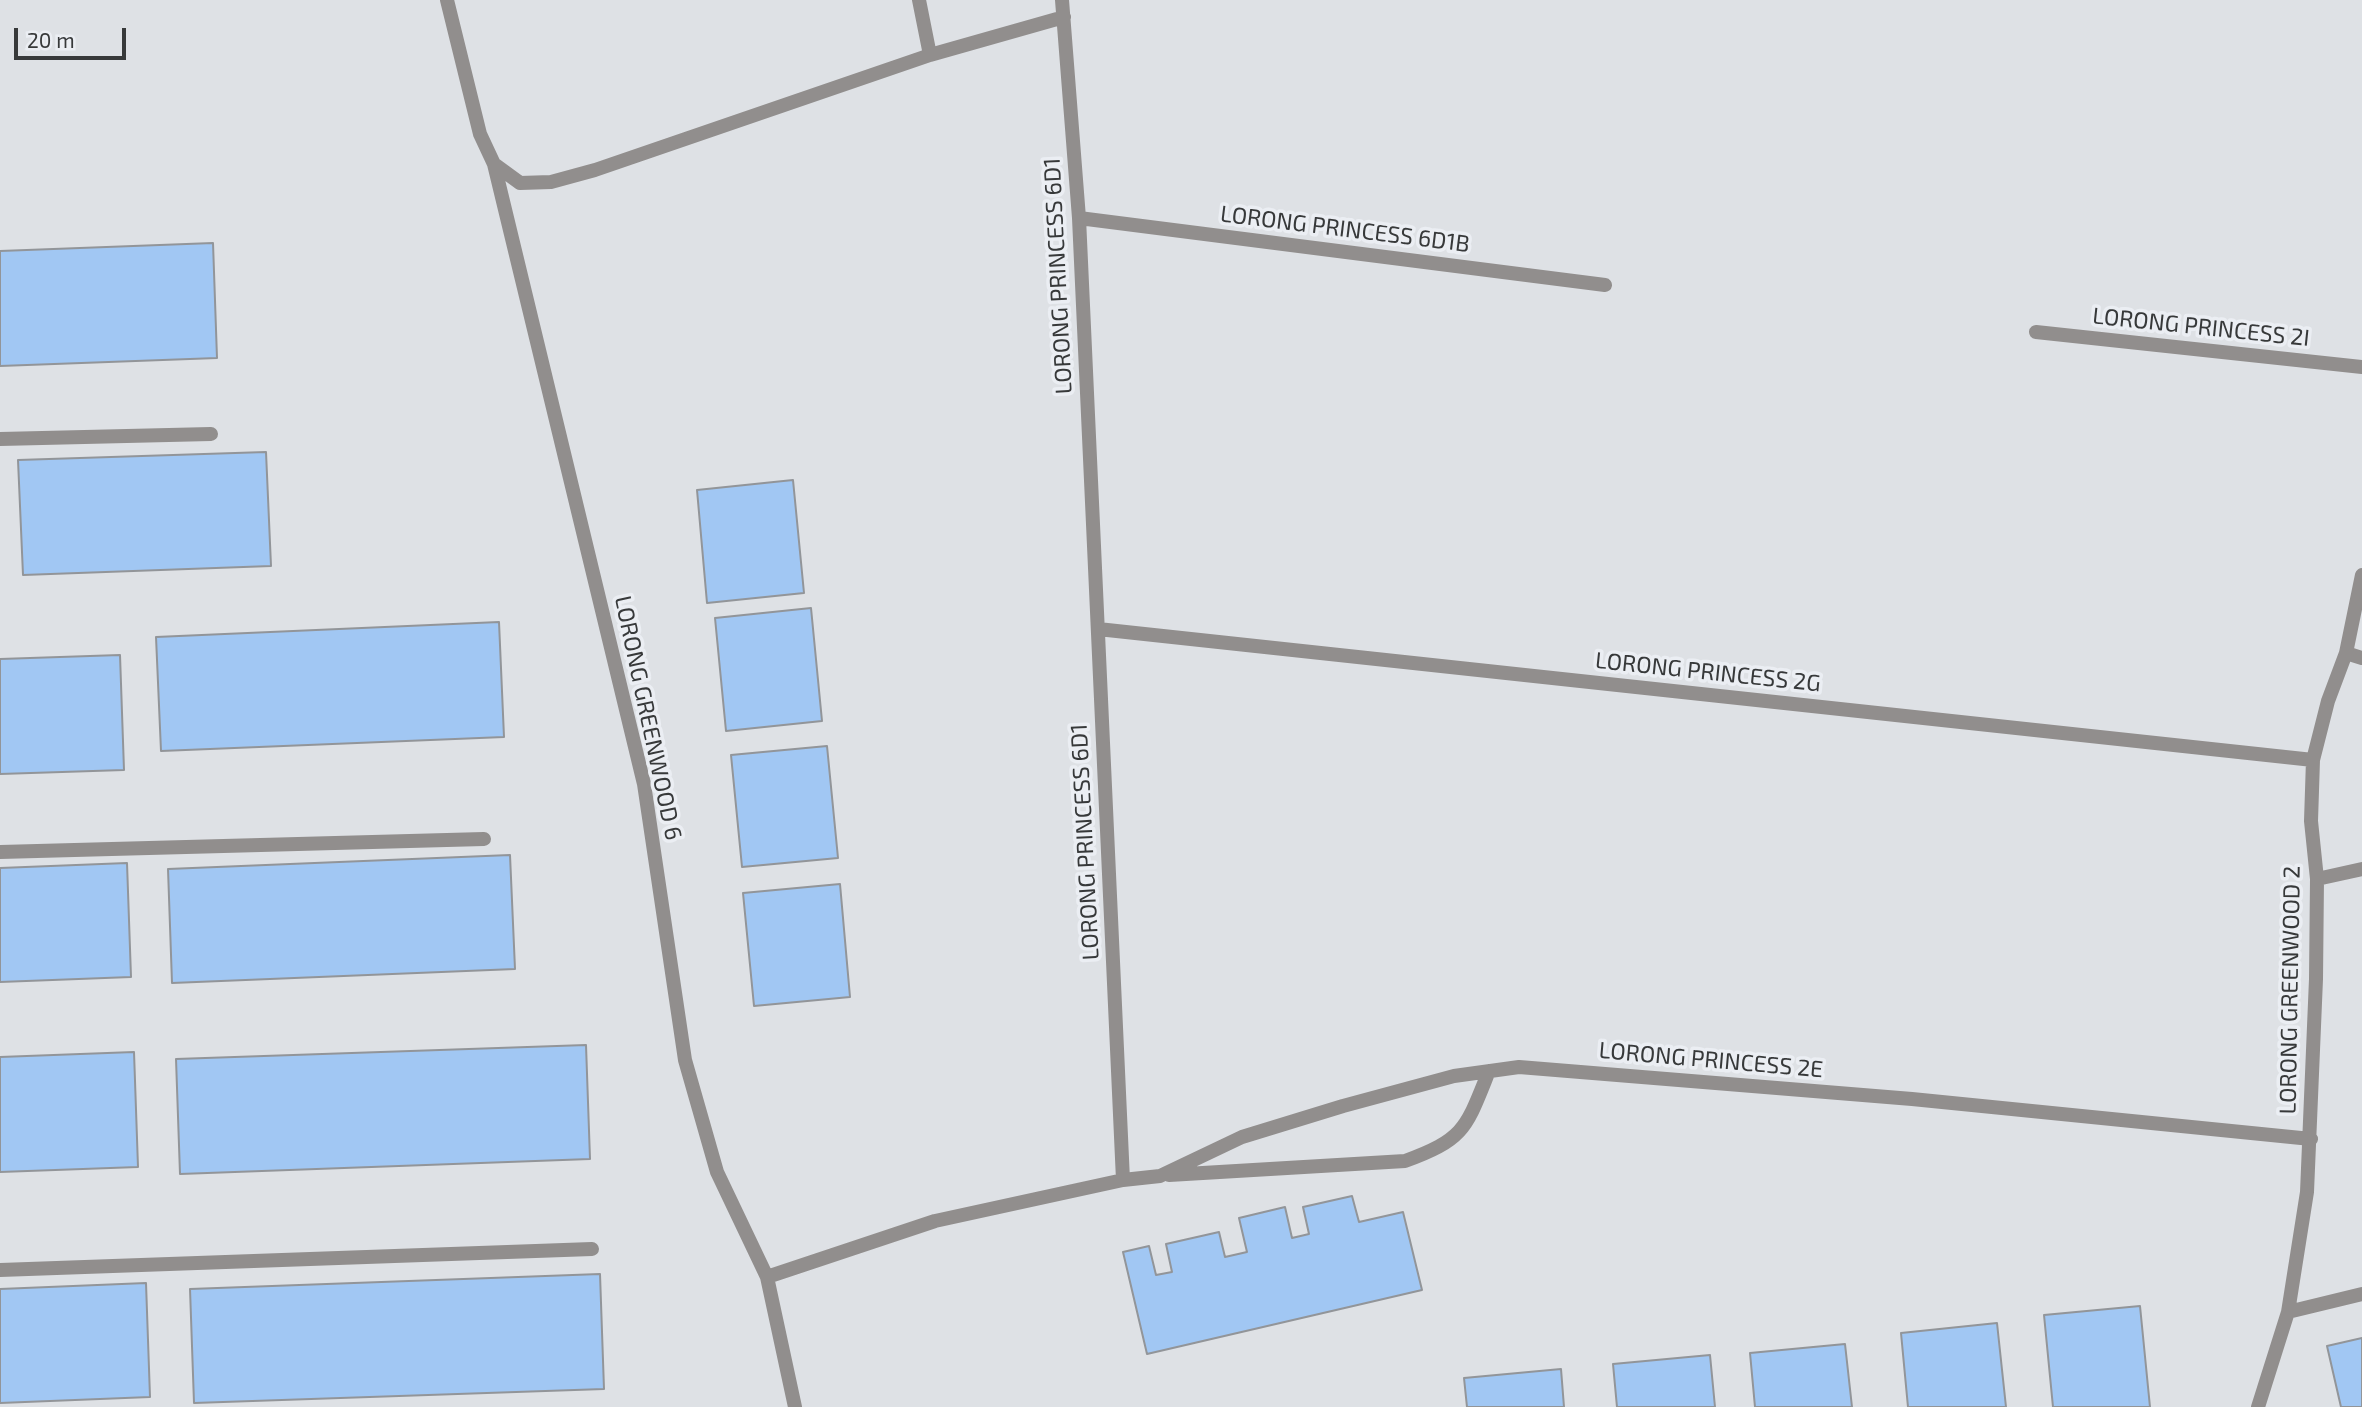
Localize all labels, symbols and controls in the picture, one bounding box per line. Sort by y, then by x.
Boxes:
scale bar [18,14,130,58]
text: 20 m [27,27,75,52]
street label: LORONG PRINCESS 6D1 [1038,157,1078,395]
street label: LORONG PRINCESS 6D1B [1219,200,1471,258]
street label: LORONG PRINCESS 2I [2091,302,2311,352]
street label: LORONG GREENWOOD 6 [609,593,687,843]
street label: LORONG PRINCESS 2G [1594,646,1822,698]
street label: LORONG PRINCESS 6D1 [1065,723,1105,961]
street label: LORONG GREENWOOD 2 [2274,865,2306,1115]
street label: LORONG PRINCESS 2E [1598,1036,1824,1084]

